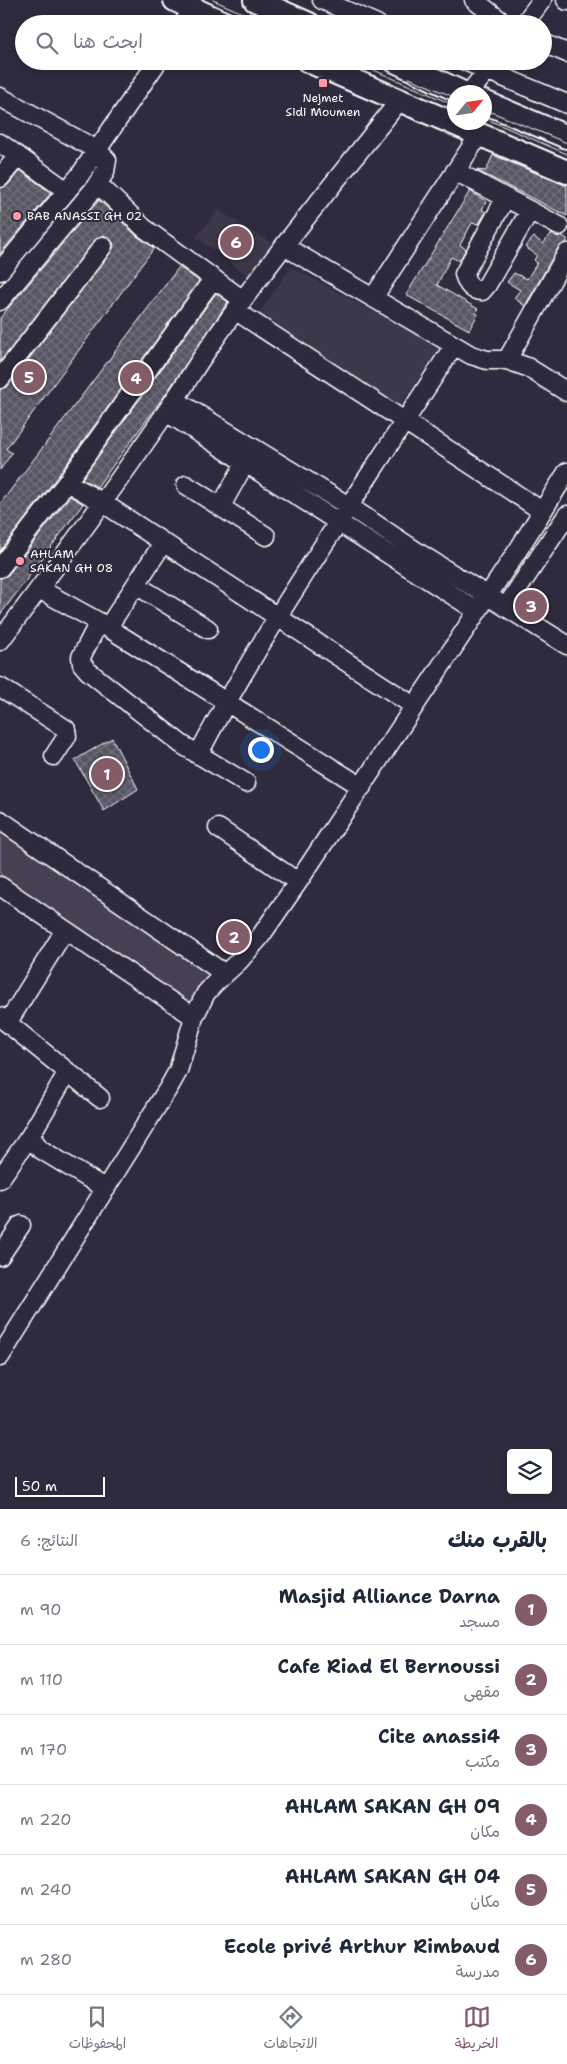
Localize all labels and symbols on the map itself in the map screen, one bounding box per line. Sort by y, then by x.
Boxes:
marker: Nejmet Sidi Moumen [317,77,329,89]
north arrow [447,85,492,130]
place label: Nejmet Sidi Moumen [286,90,360,120]
place label: BAB ANASSI GH 02 [27,208,142,224]
marker: BAB ANASSI GH 02 [11,210,23,222]
pin: 6 [220,223,252,261]
pin: 5 [13,358,45,396]
pin: 4 [120,359,152,397]
place label: AHLAM SAKAN GH 08 [30,546,113,576]
marker: AHLAM SAKAN GH 08 [14,555,26,567]
pin: 3 [515,587,547,625]
your location [248,737,274,763]
pin: 1 [91,755,123,793]
pin: 2 [218,918,250,956]
scale bar [15,1474,105,1497]

